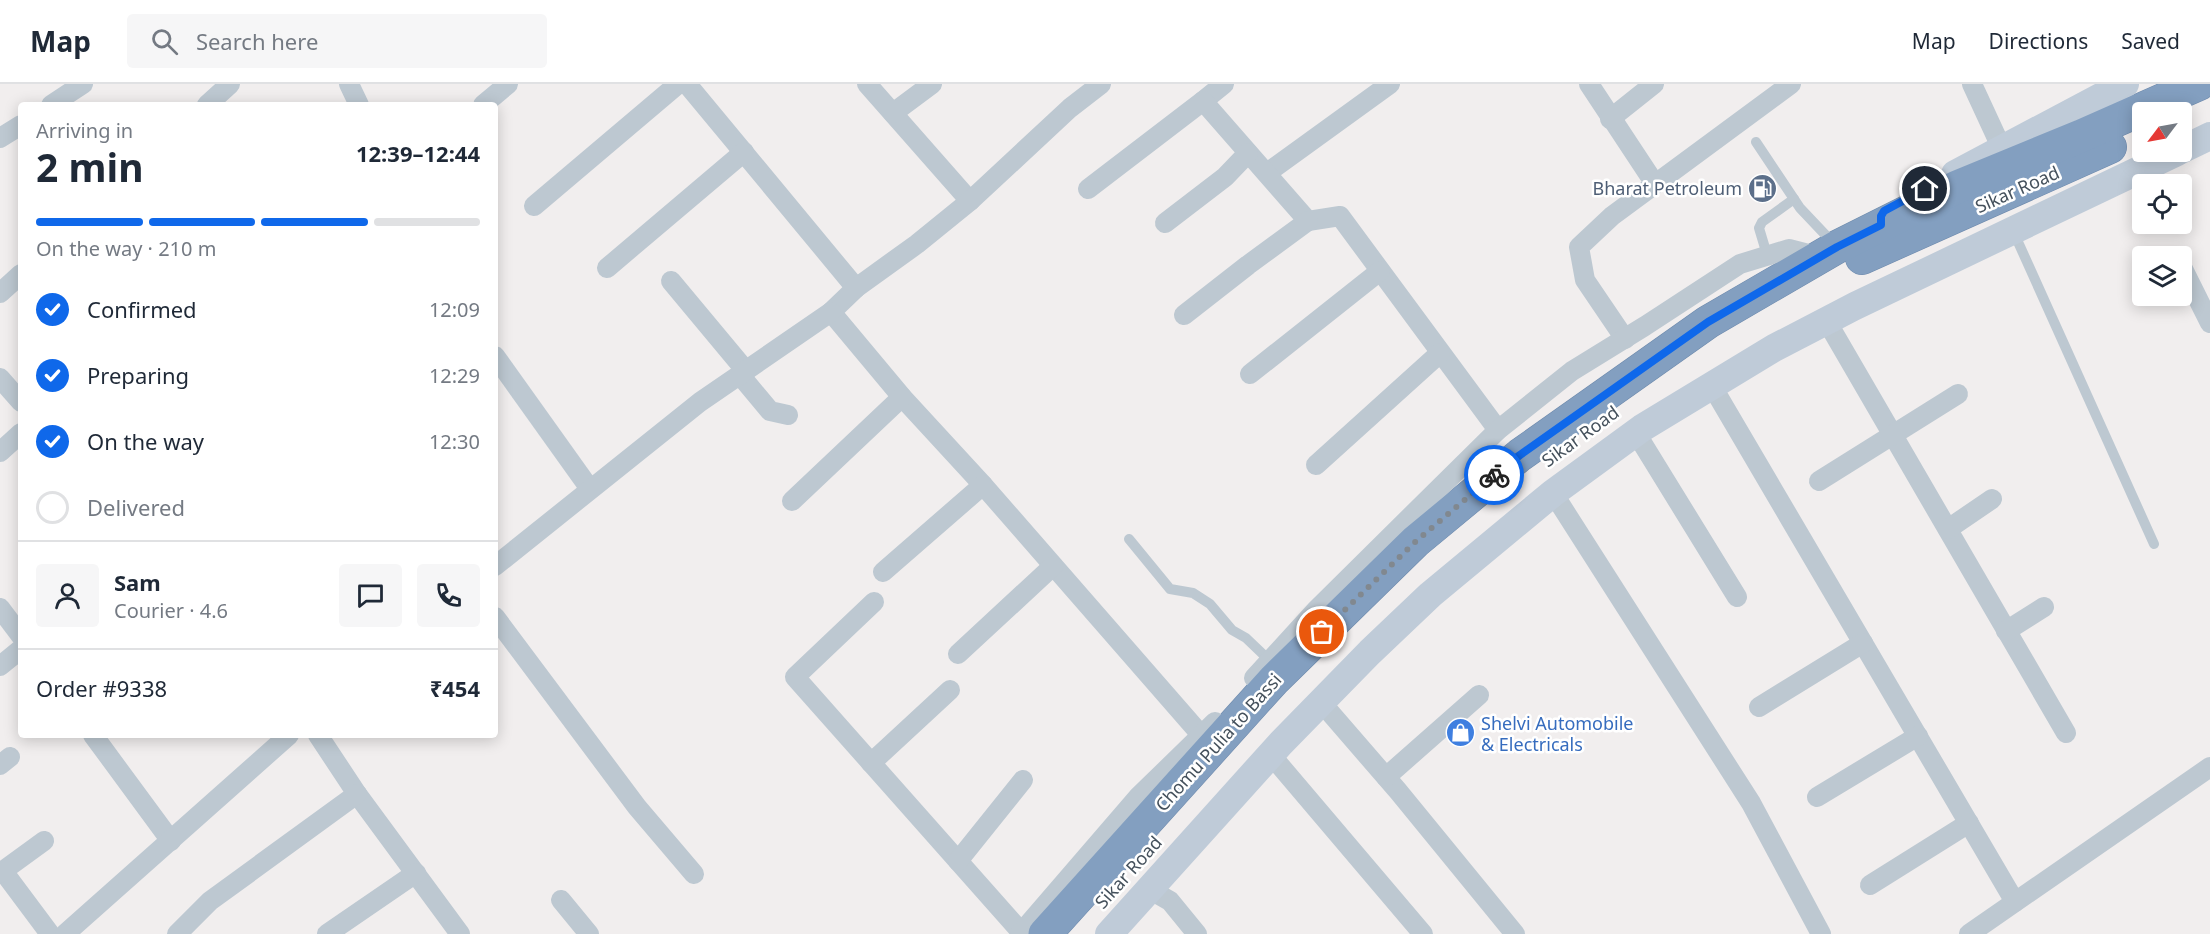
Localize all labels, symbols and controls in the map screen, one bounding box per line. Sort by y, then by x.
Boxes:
search box [127,14,547,68]
text: Map [30,22,91,60]
icon: search [148,25,181,58]
text: Search here [196,26,318,56]
text: Map [1912,27,1956,55]
text: Directions [1989,27,2088,55]
text: Saved [2121,27,2180,55]
north arrow [2132,102,2192,162]
map controls [2132,102,2192,306]
text: Arriving in [36,117,133,144]
text: 12:39–12:44 [356,138,480,168]
text: 2 min [36,140,143,193]
street label: Sikar Road [1971,160,2063,218]
pin [1899,163,1950,214]
fuel station icon: Bharat Petroleum [1747,172,1779,204]
icon: home [1908,172,1941,205]
button: locate [2132,174,2192,234]
place label: Bharat Petroleum [1592,176,1742,200]
text: On the way · 210 m [36,235,216,262]
button: layers [2132,246,2192,306]
icon: check [36,293,69,326]
text: Confirmed [87,294,197,324]
text: 12:09 [429,296,480,323]
icon: check [36,359,69,392]
text: Preparing [87,360,189,390]
text: 12:29 [429,362,480,389]
street label: Sikar Road [1537,400,1623,472]
icon: check [36,425,69,458]
text: On the way [87,426,204,456]
text: 12:30 [429,428,480,455]
courier [1464,445,1524,505]
icon: bike [1478,459,1511,492]
text: Delivered [87,492,185,522]
button: person [36,564,99,627]
button: chat [339,564,402,627]
button: phone [417,564,480,627]
text: Sam [114,567,161,597]
text: Courier · 4.6 [114,597,228,624]
pin [1296,606,1347,657]
icon: bag [1305,615,1338,648]
street label: Chomu Pulia to Bassi [1150,668,1286,816]
text: Order #9338 [36,673,167,703]
text: ₹454 [430,673,480,703]
place label: Shelvi Automobile & Electricals [1481,711,1634,756]
shop icon: Shelvi Automobile & Electricals [1444,717,1476,749]
street label: Sikar Road [1089,831,1167,913]

